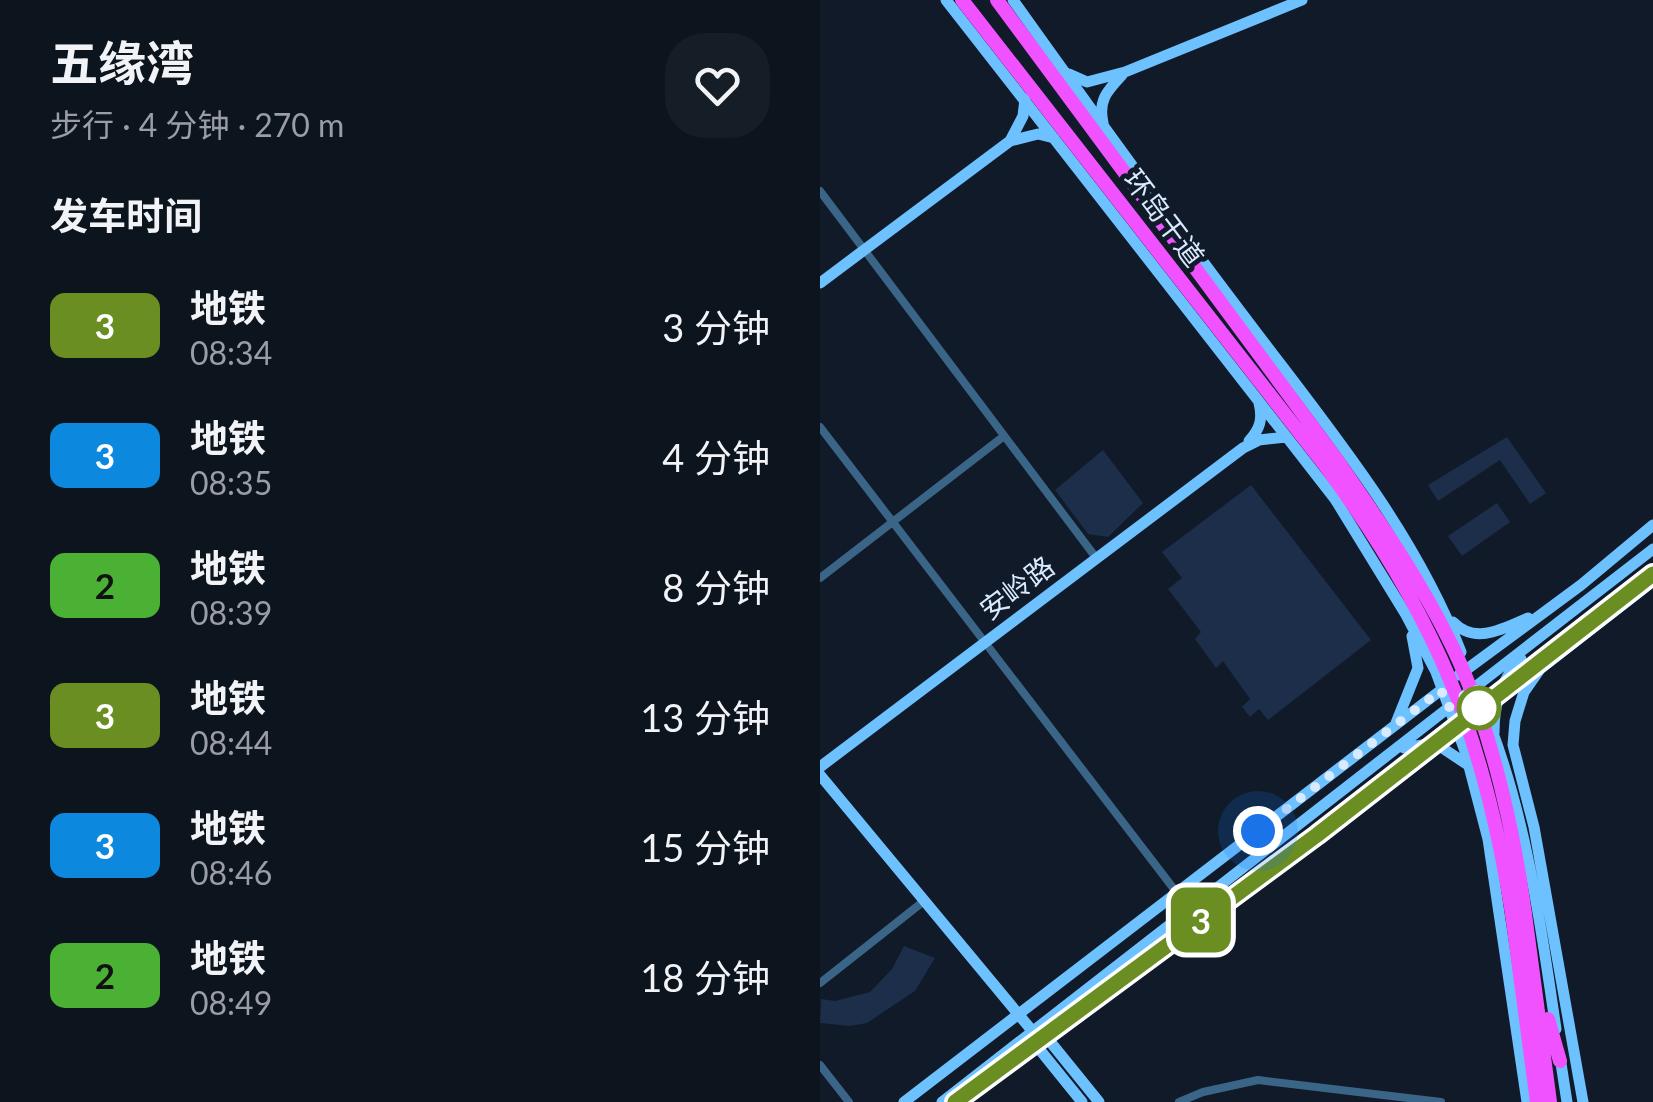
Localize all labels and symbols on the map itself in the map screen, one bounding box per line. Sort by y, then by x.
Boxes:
street label: 环岛干道 [1118,162,1212,272]
street label: 安岭路 [973,548,1060,626]
unlabelled marker [1458,687,1500,729]
your location [1233,806,1283,856]
line badge: 3 [1168,888,1234,952]

